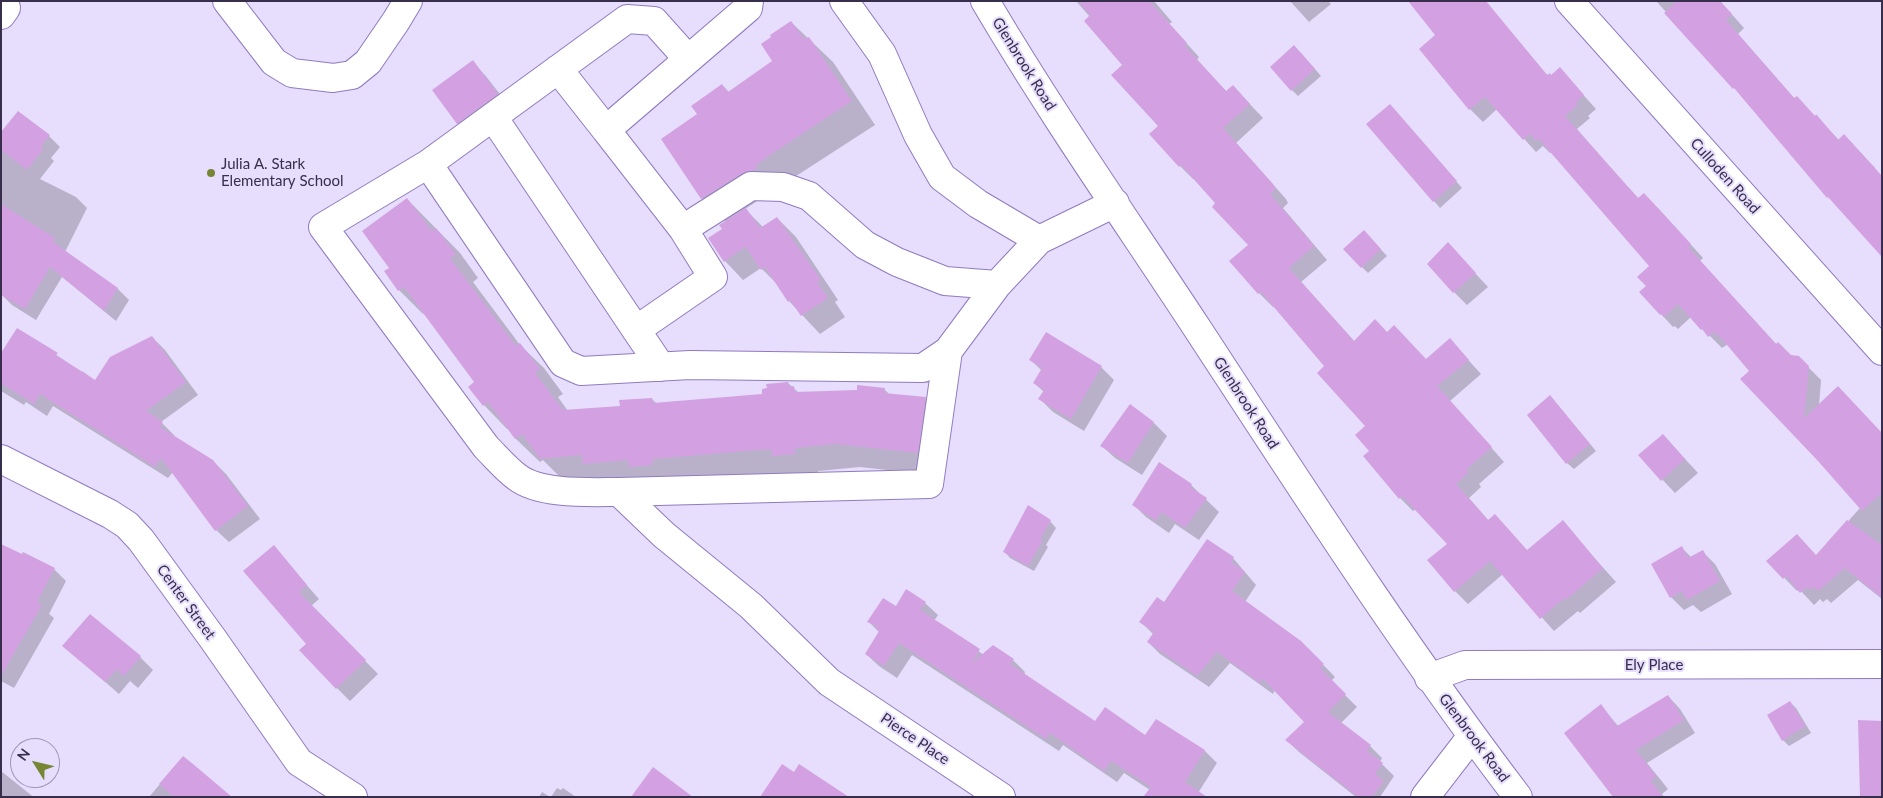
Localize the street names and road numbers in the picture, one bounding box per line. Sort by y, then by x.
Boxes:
street label: Glenbrook Road [988,14,1060,114]
street label: Culloden Road [1686,134,1764,218]
street label: Glenbrook Road [1210,354,1282,452]
street label: Center Street [153,561,219,643]
street label: Ely Place [1625,656,1683,674]
street label: Glenbrook Road [1435,690,1513,786]
street label: Pierce Place [877,709,953,769]

